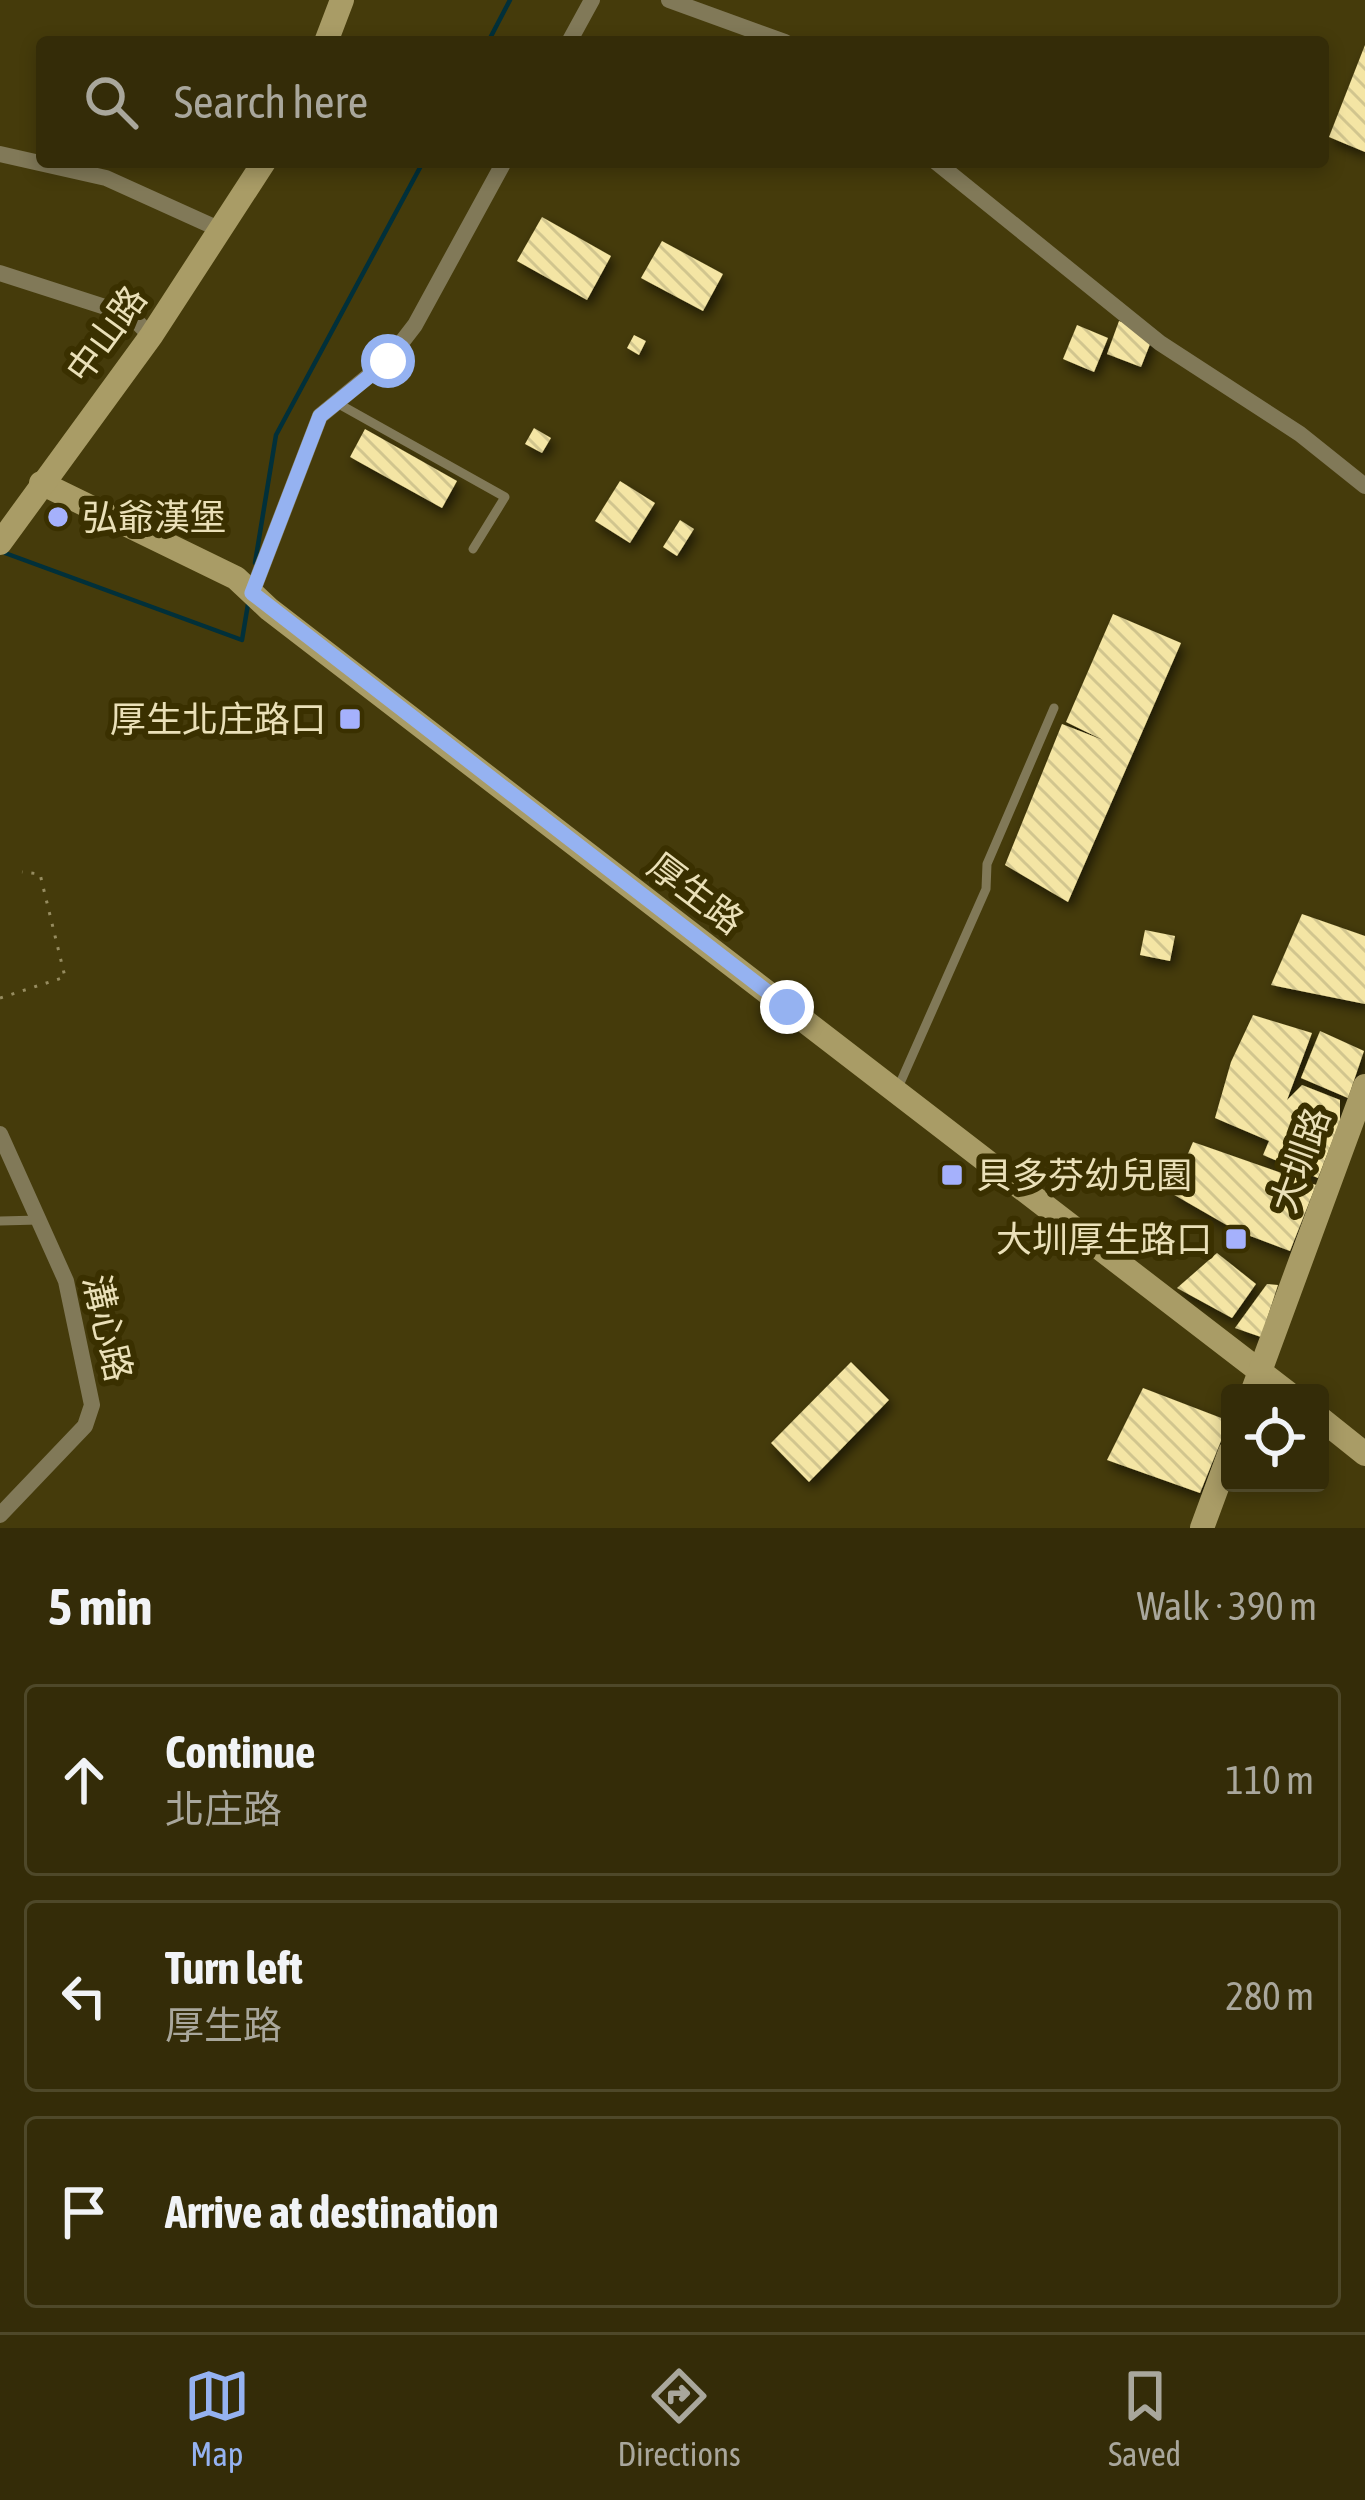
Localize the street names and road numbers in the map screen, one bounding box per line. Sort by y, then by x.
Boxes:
street label: 中山路 [57,278,155,390]
street label: 厚生路 [640,844,752,942]
street label: 大圳路 [1262,1102,1338,1218]
street label: 溝心路 [75,1271,141,1385]

